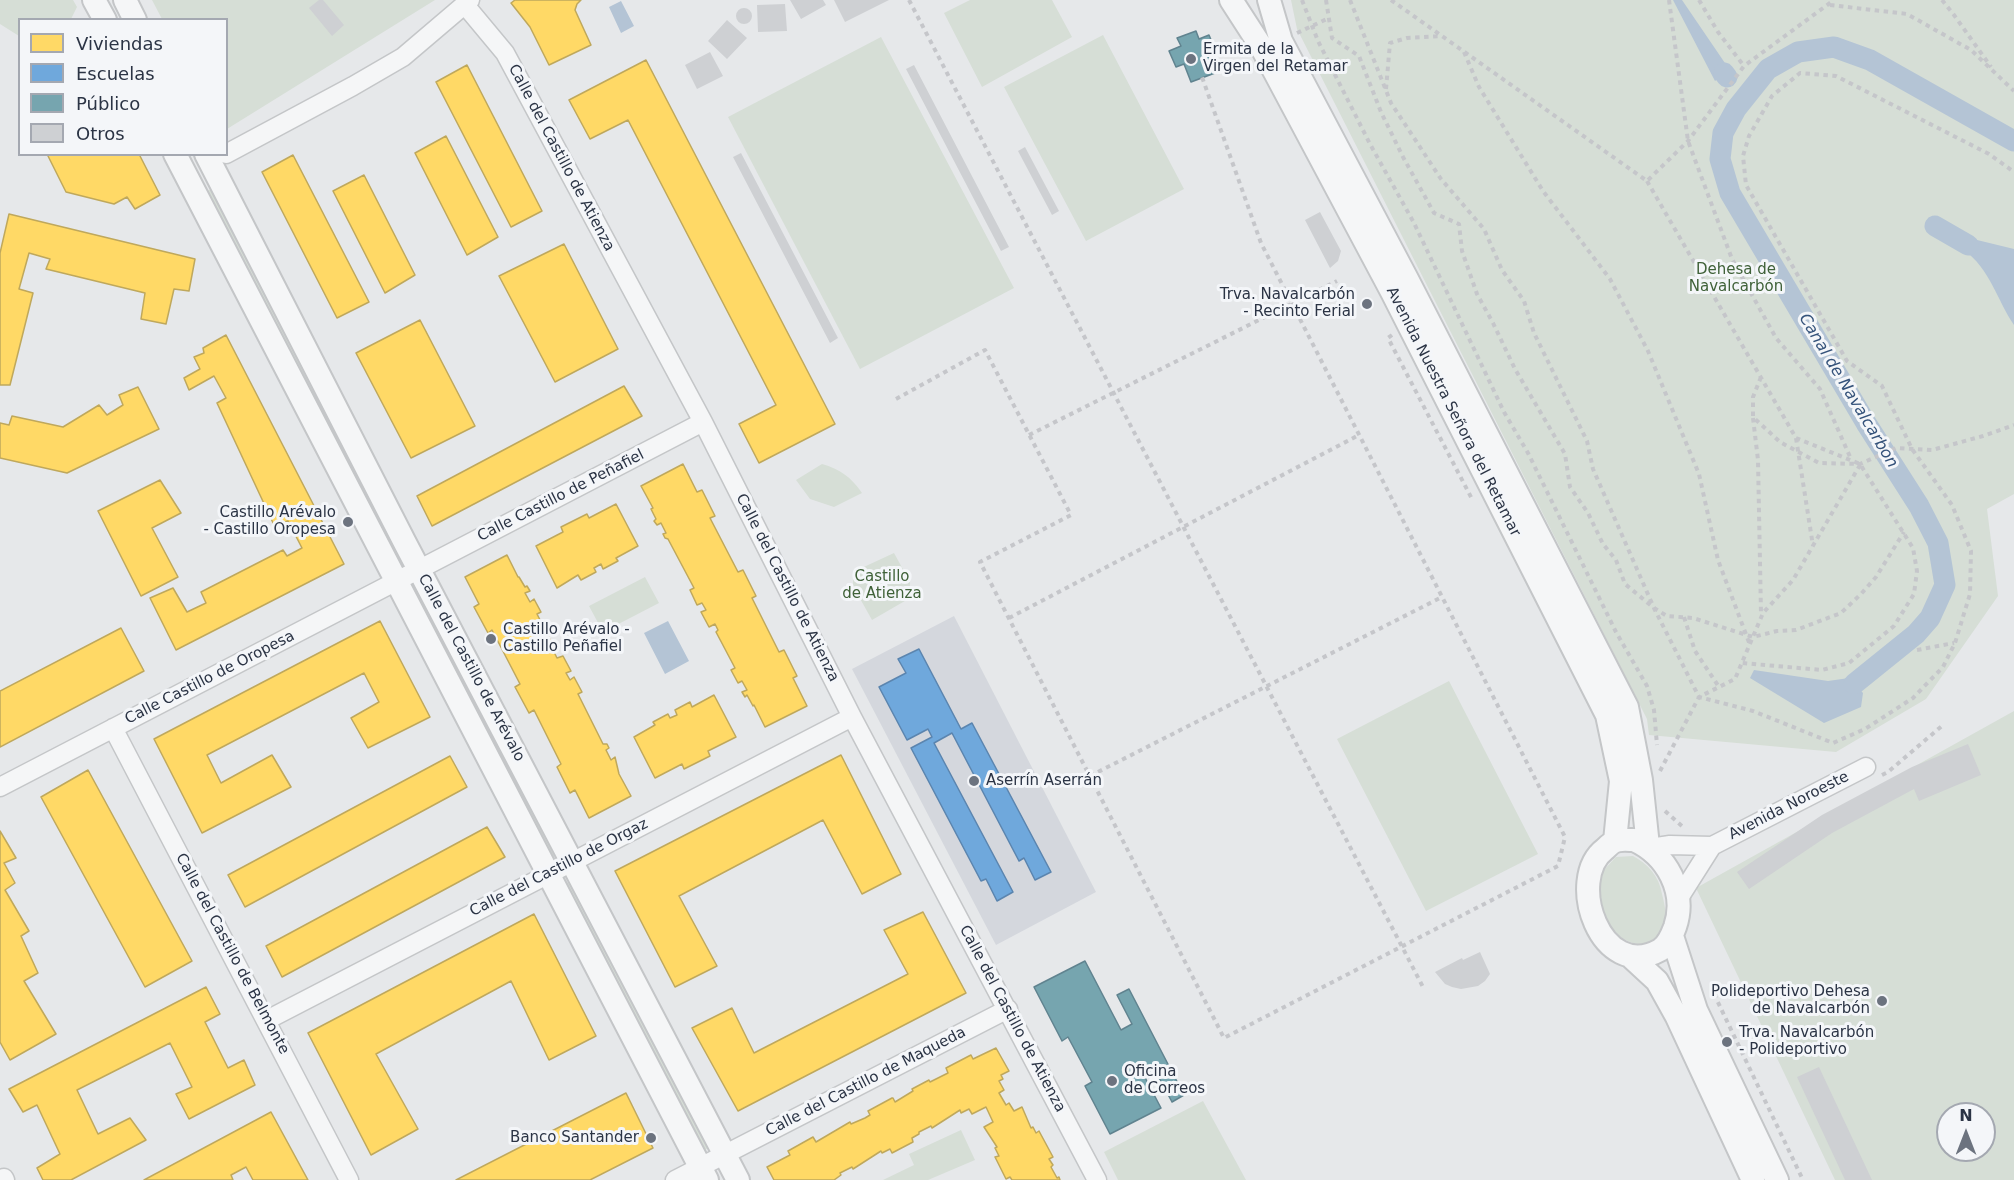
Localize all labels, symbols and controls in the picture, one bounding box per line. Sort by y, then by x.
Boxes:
legend [18,18,228,156]
text: Viviendas [76,33,163,54]
place label: Ermita de la Virgen del Retamar [1203,41,1348,76]
marker: Ermita de la Virgen del Retamar [1184,52,1198,66]
street label: Calle del Castillo de Atienza [504,62,618,254]
text: Escuelas [76,63,155,84]
text: Público [76,93,140,114]
text: Otros [76,123,125,144]
park label: Dehesa de Navalcarbón [1689,261,1783,296]
street label: Avenida Nuestra Señora del Retamar [1382,284,1524,540]
place label: Trva. Navalcarbón - Recinto Ferial [1220,286,1355,321]
marker: Trva. Navalcarbón - Recinto Ferial [1360,297,1374,311]
water label: Canal de Navalcarbon [1794,310,1902,472]
street label: Calle Castillo de Peñafiel [475,446,647,546]
street label: Calle del Castillo de Atienza [732,491,842,685]
place label: Castillo Arévalo - Castillo Oropesa [203,504,336,539]
marker: Castillo Arévalo - Castillo Oropesa [341,515,355,529]
park label: Castillo de Atienza [842,568,922,603]
street label: Calle del Castillo de Arévalo [414,571,528,765]
place label: Castillo Arévalo - Castillo Peñafiel [503,621,630,656]
street label: Calle Castillo de Oropesa [122,627,298,729]
marker: Castillo Arévalo - Castillo Peñafiel [484,632,498,646]
street label: Avenida Noroeste [1726,768,1852,844]
place label: Aserrín Aserrán [986,772,1102,790]
marker: Aserrín Aserrán [967,774,981,788]
street label: Calle del Castillo de Orgaz [467,815,651,921]
street label: Calle del Castillo de Belmonte [171,850,293,1058]
street label: Calle del Castillo de Atienza [955,923,1069,1115]
place label: Polideportivo Dehesa de Navalcarbón [1711,983,1870,1018]
marker: Polideportivo Dehesa de Navalcarbón [1875,994,1889,1008]
street label: Calle del Castillo de Maqueda [763,1024,969,1140]
place label: Trva. Navalcarbón - Polideportivo [1739,1024,1874,1059]
marker: Trva. Navalcarbón - Polideportivo [1720,1035,1734,1049]
place label: Oficina de Correos [1124,1063,1205,1098]
marker: Oficina de Correos [1105,1074,1119,1088]
north arrow [1936,1102,1996,1162]
text: N [1959,1106,1973,1125]
place label: Banco Santander [510,1129,639,1147]
marker: Banco Santander [644,1131,658,1145]

